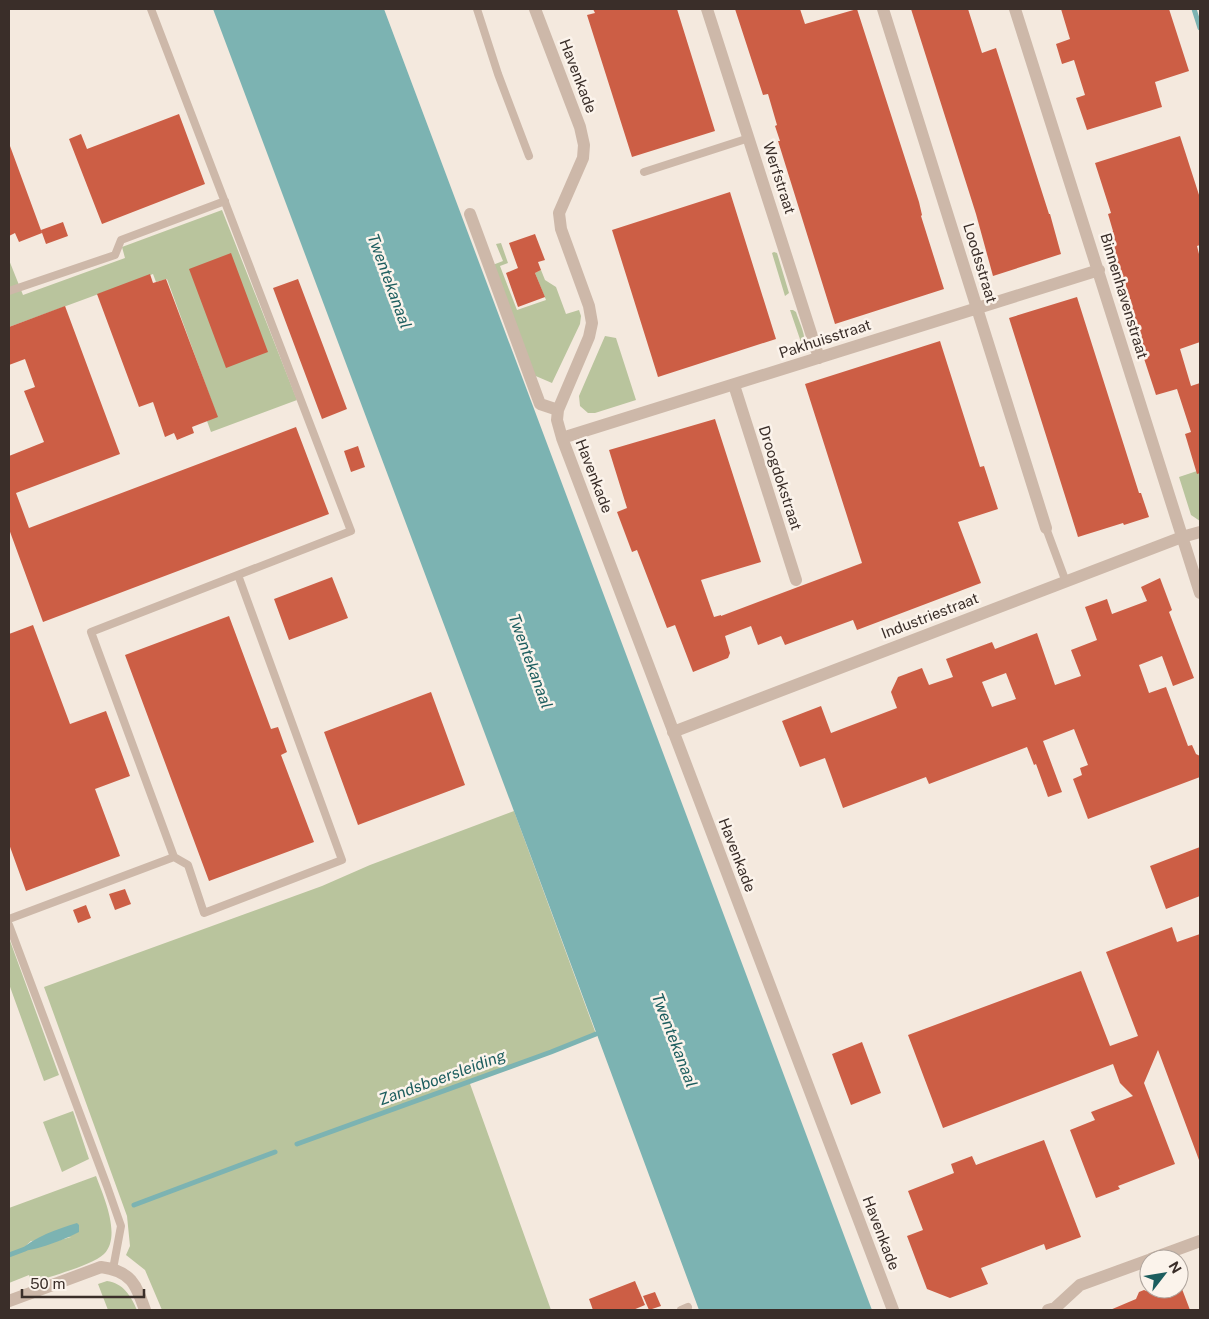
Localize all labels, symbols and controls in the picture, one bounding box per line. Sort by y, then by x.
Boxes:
street label: Havenkade [557,36,600,115]
street label: Werfstraat [760,140,799,216]
street label: Loodsstraat [960,221,1001,305]
water label: Twentekanaal [364,231,415,331]
street label: Binnenhavenstraat [1097,231,1152,361]
street label: Pakhuisstraat [777,316,873,361]
street label: Droogdokstraat [756,424,805,532]
street label: Havenkade [573,436,616,515]
street label: Industriestraat [879,589,981,642]
water label: Twentekanaal [505,611,556,711]
street label: Havenkade [716,815,759,894]
water label: Twentekanaal [648,990,701,1090]
water label: Zandsboersleiding [376,1046,509,1109]
street label: Havenkade [860,1193,903,1272]
north arrow [1139,1249,1189,1299]
text: N [1165,1258,1185,1276]
scale bar [22,1266,145,1298]
text: 50 m [30,1275,65,1292]

